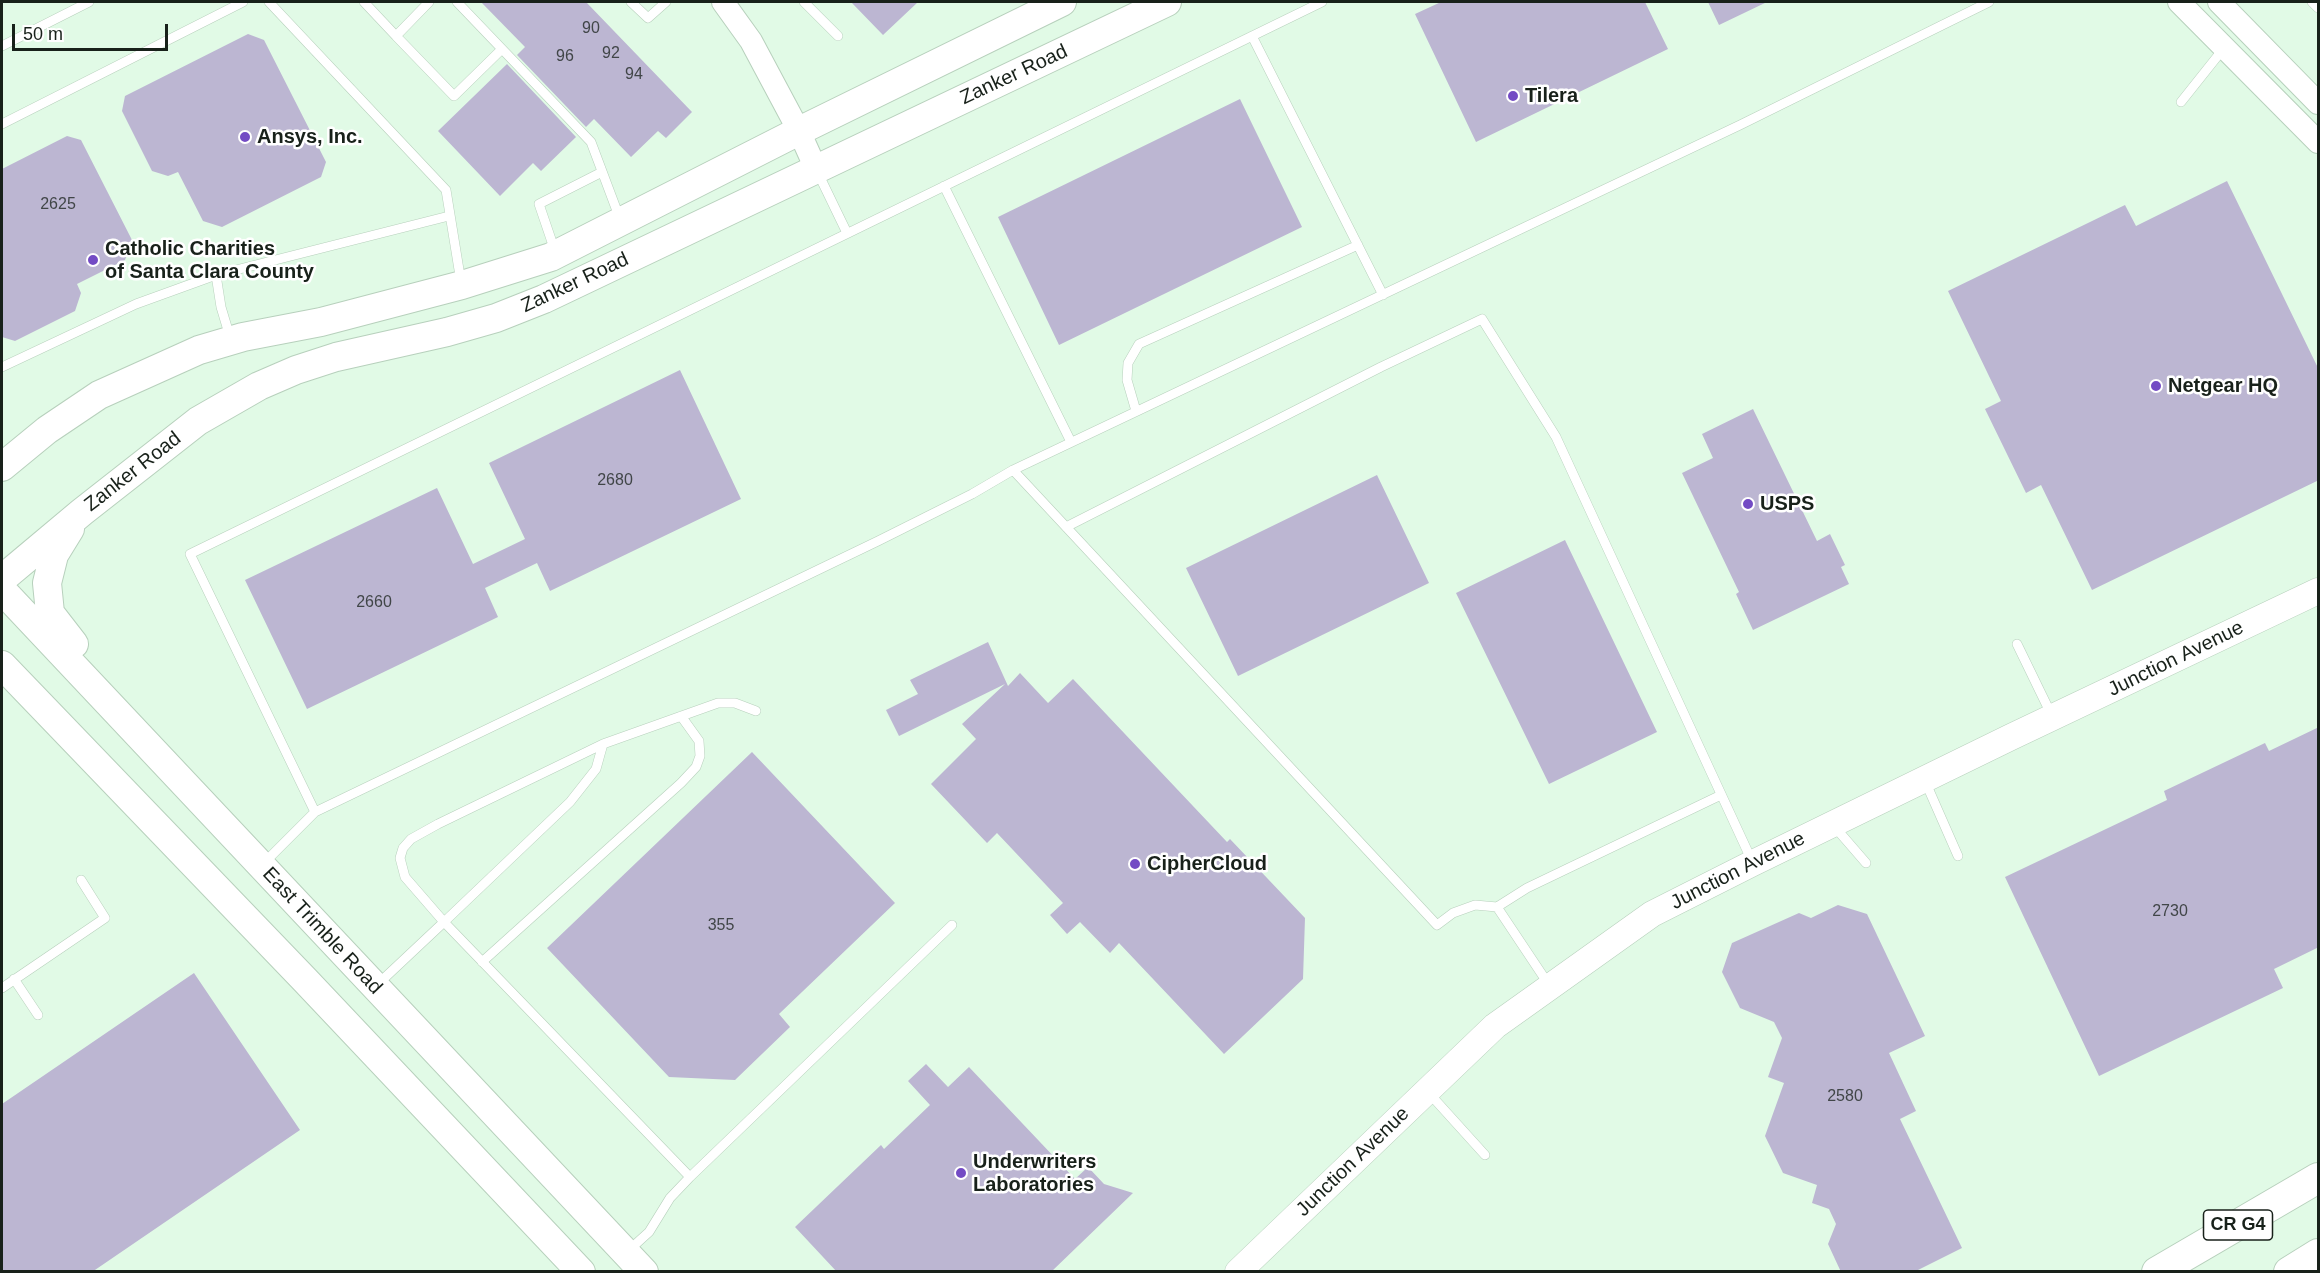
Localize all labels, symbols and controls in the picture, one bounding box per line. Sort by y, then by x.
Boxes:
scale bar [15,12,171,50]
house number: 90 [582,19,600,39]
text: 50 m [23,24,63,44]
street label: Zanker Road [957,40,1071,110]
house number: 92 [602,44,620,64]
house number: 96 [556,47,574,67]
house number: 94 [625,65,643,85]
place label: Tilera [1525,84,1578,108]
marker: Tilera [1506,89,1520,103]
place label: Ansys, Inc. [257,125,363,149]
marker: Ansys, Inc. [238,130,252,144]
house number: 2625 [40,195,76,215]
place label: Catholic Charities of Santa Clara County [105,237,314,284]
street label: Zanker Road [518,248,632,318]
marker: Catholic Charities of Santa Clara County [86,253,100,267]
place label: Netgear HQ [2168,374,2278,398]
marker: Netgear HQ [2149,379,2163,393]
street label: Zanker Road [80,427,186,517]
house number: 2680 [597,471,633,491]
place label: USPS [1760,492,1814,516]
marker: USPS [1741,497,1755,511]
house number: 2660 [356,593,392,613]
street label: Junction Avenue [2104,616,2248,702]
street label: Junction Avenue [1667,827,1809,915]
place label: CipherCloud [1147,852,1267,876]
marker: CipherCloud [1128,857,1142,871]
street label: East Trimble Road [257,863,387,999]
house number: 2730 [2152,902,2188,922]
house number: 355 [708,916,734,936]
house number: 2580 [1827,1087,1863,1107]
street label: Junction Avenue [1292,1102,1414,1222]
place label: Underwriters Laboratories [973,1150,1096,1197]
marker: Underwriters Laboratories [954,1166,968,1180]
road number: CR G4 [2204,1210,2272,1240]

